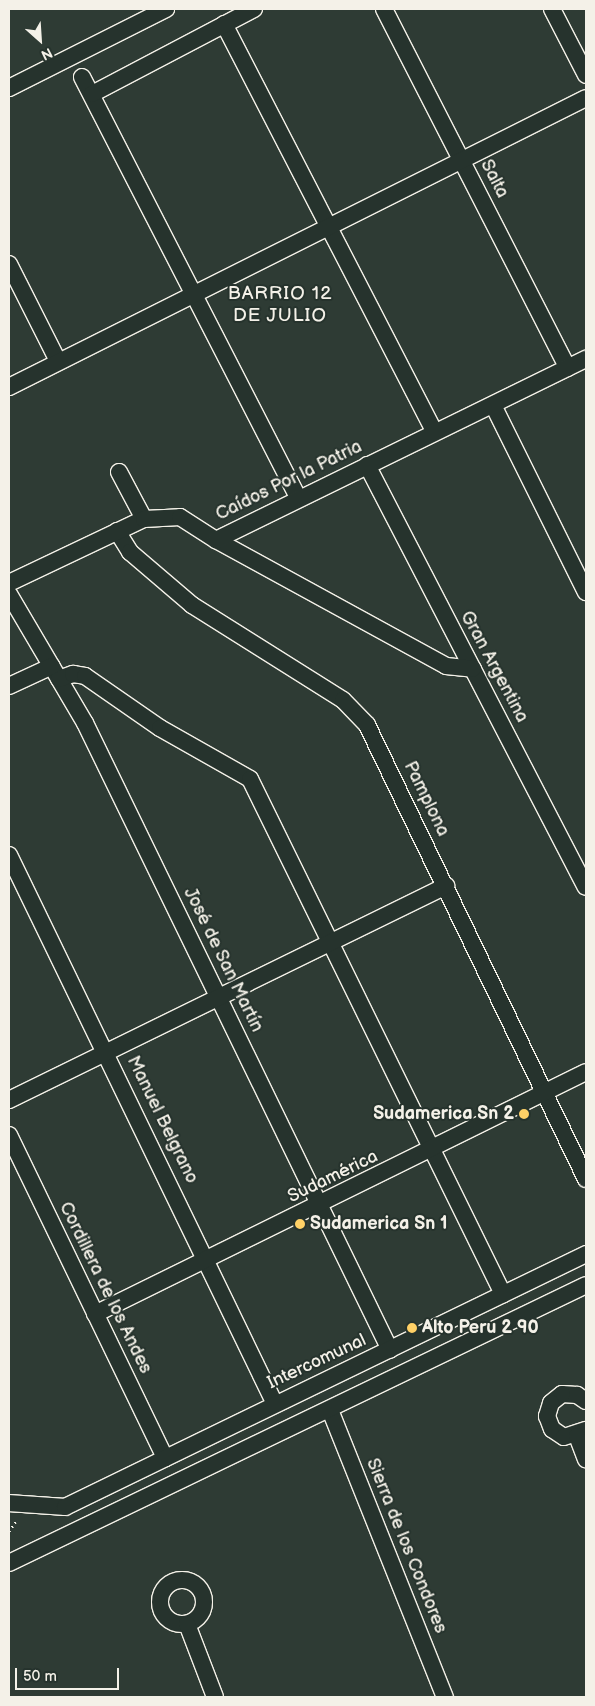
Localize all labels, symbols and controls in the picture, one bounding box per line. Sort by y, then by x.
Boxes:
north arrow [15,15,65,65]
text: N [38,44,55,64]
street label: Salta [475,156,513,202]
district label: BARRIO 12 DE JULIO [227,283,333,327]
street label: Caídos Por la Patria [212,436,366,526]
street label: Gran Argentina [456,607,532,727]
street label: Pamplona [399,758,453,840]
street label: José de San Martín [179,884,267,1036]
street label: Manuel Belgrano [122,1053,202,1187]
place label: Sudamerica Sn 2 [373,1103,514,1125]
marker: Sudamerica Sn 2 [518,1108,530,1120]
street label: Sudamérica [284,1146,382,1208]
street label: Cordillera de los Andes [54,1199,156,1377]
place label: Sudamerica Sn 1 [310,1213,448,1235]
marker: Sudamerica Sn 1 [294,1218,306,1230]
place label: Alto Peru 2 90 [422,1317,539,1339]
marker: Alto Peru 2 90 [406,1322,418,1334]
street label: Intercomunal [264,1330,370,1394]
street label: Sierra de los Condores [361,1455,451,1637]
scale bar [18,1658,121,1690]
text: 50 m [23,1667,57,1686]

